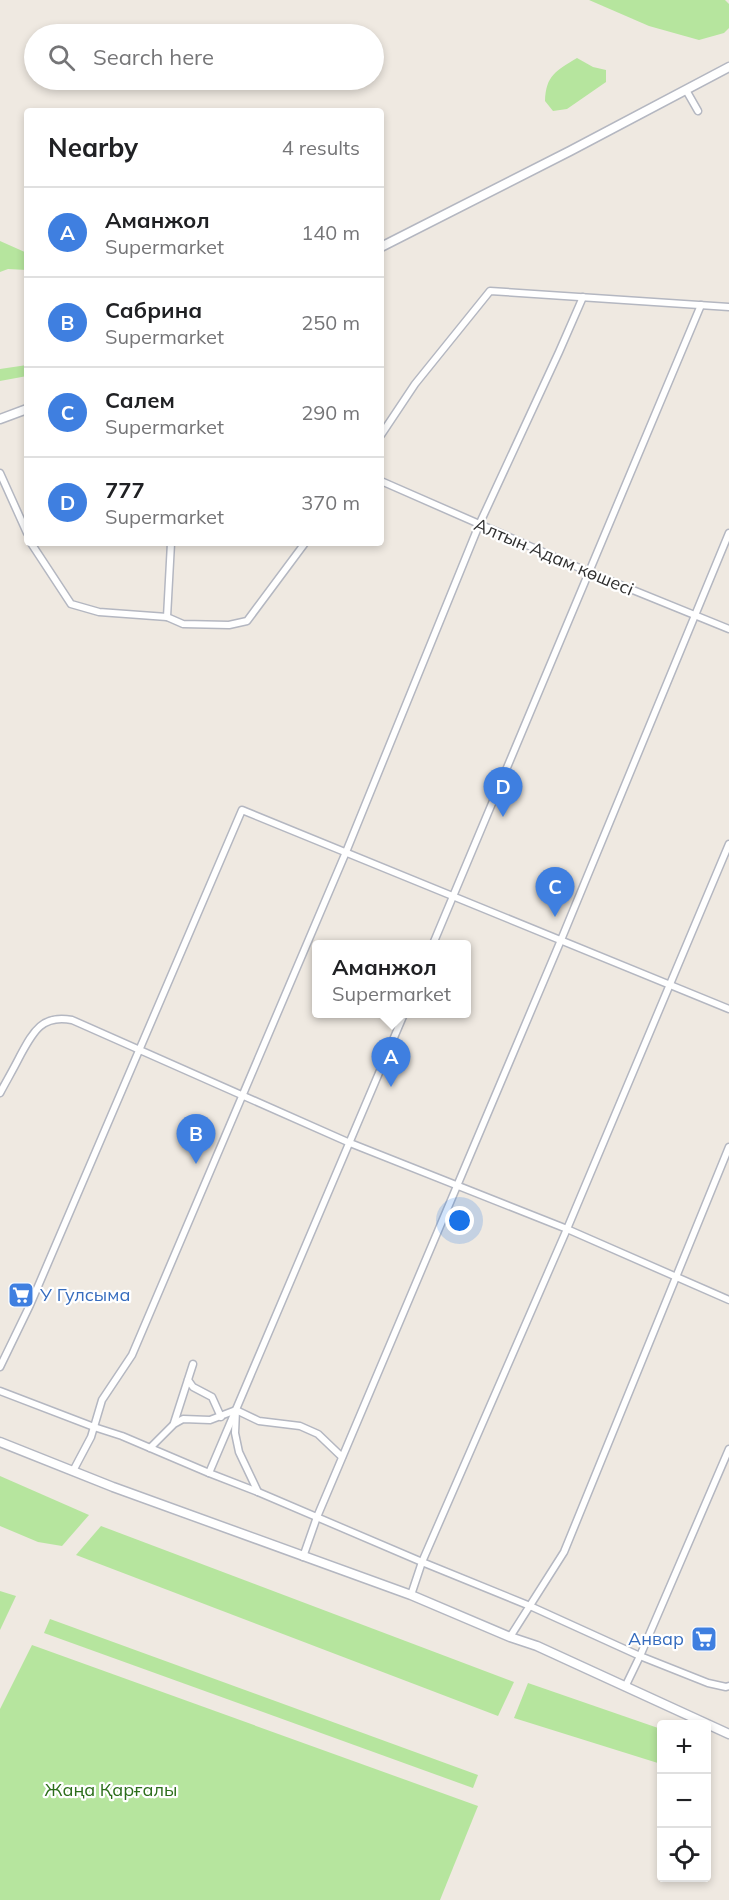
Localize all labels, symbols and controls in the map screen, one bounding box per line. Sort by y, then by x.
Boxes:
search box [24,24,384,90]
icon: search [45,41,78,74]
text: Search here [93,43,214,71]
text: Nearby [48,131,138,164]
text: 4 results [282,135,360,160]
text: Аманжол [105,206,210,234]
text: A [60,220,75,245]
text: 140 m [301,220,360,245]
text: Supermarket [105,234,224,259]
text: Сабрина [105,296,202,324]
text: B [61,310,74,335]
text: 250 m [301,310,360,335]
text: Supermarket [105,324,224,349]
text: Салем [105,386,175,414]
text: C [61,400,74,425]
text: 290 m [301,400,360,425]
text: Supermarket [105,414,224,439]
text: 777 [105,476,145,504]
text: D [60,490,75,515]
text: 370 m [301,490,360,515]
text: Supermarket [105,504,224,529]
street label: Алтын Адам көшесі [471,513,637,601]
pin: D [484,768,522,817]
pin: C [536,868,574,917]
popup [312,940,471,1018]
text: Аманжол [332,953,437,981]
text: Supermarket [332,981,451,1006]
pin: A [372,1038,410,1087]
pin: B [176,1114,216,1164]
your location [445,1206,474,1235]
supermarket icon: У Гулсыма [6,1280,36,1310]
place label: У Гулсыма [39,1283,130,1306]
supermarket icon: Анвар [689,1624,719,1654]
place label: Анвар [628,1627,684,1650]
map controls [657,1720,711,1882]
button: + [657,1720,711,1774]
button: − [657,1774,711,1828]
park label: Жаңа Қарғалы [44,1778,178,1801]
button: locate [657,1828,711,1882]

